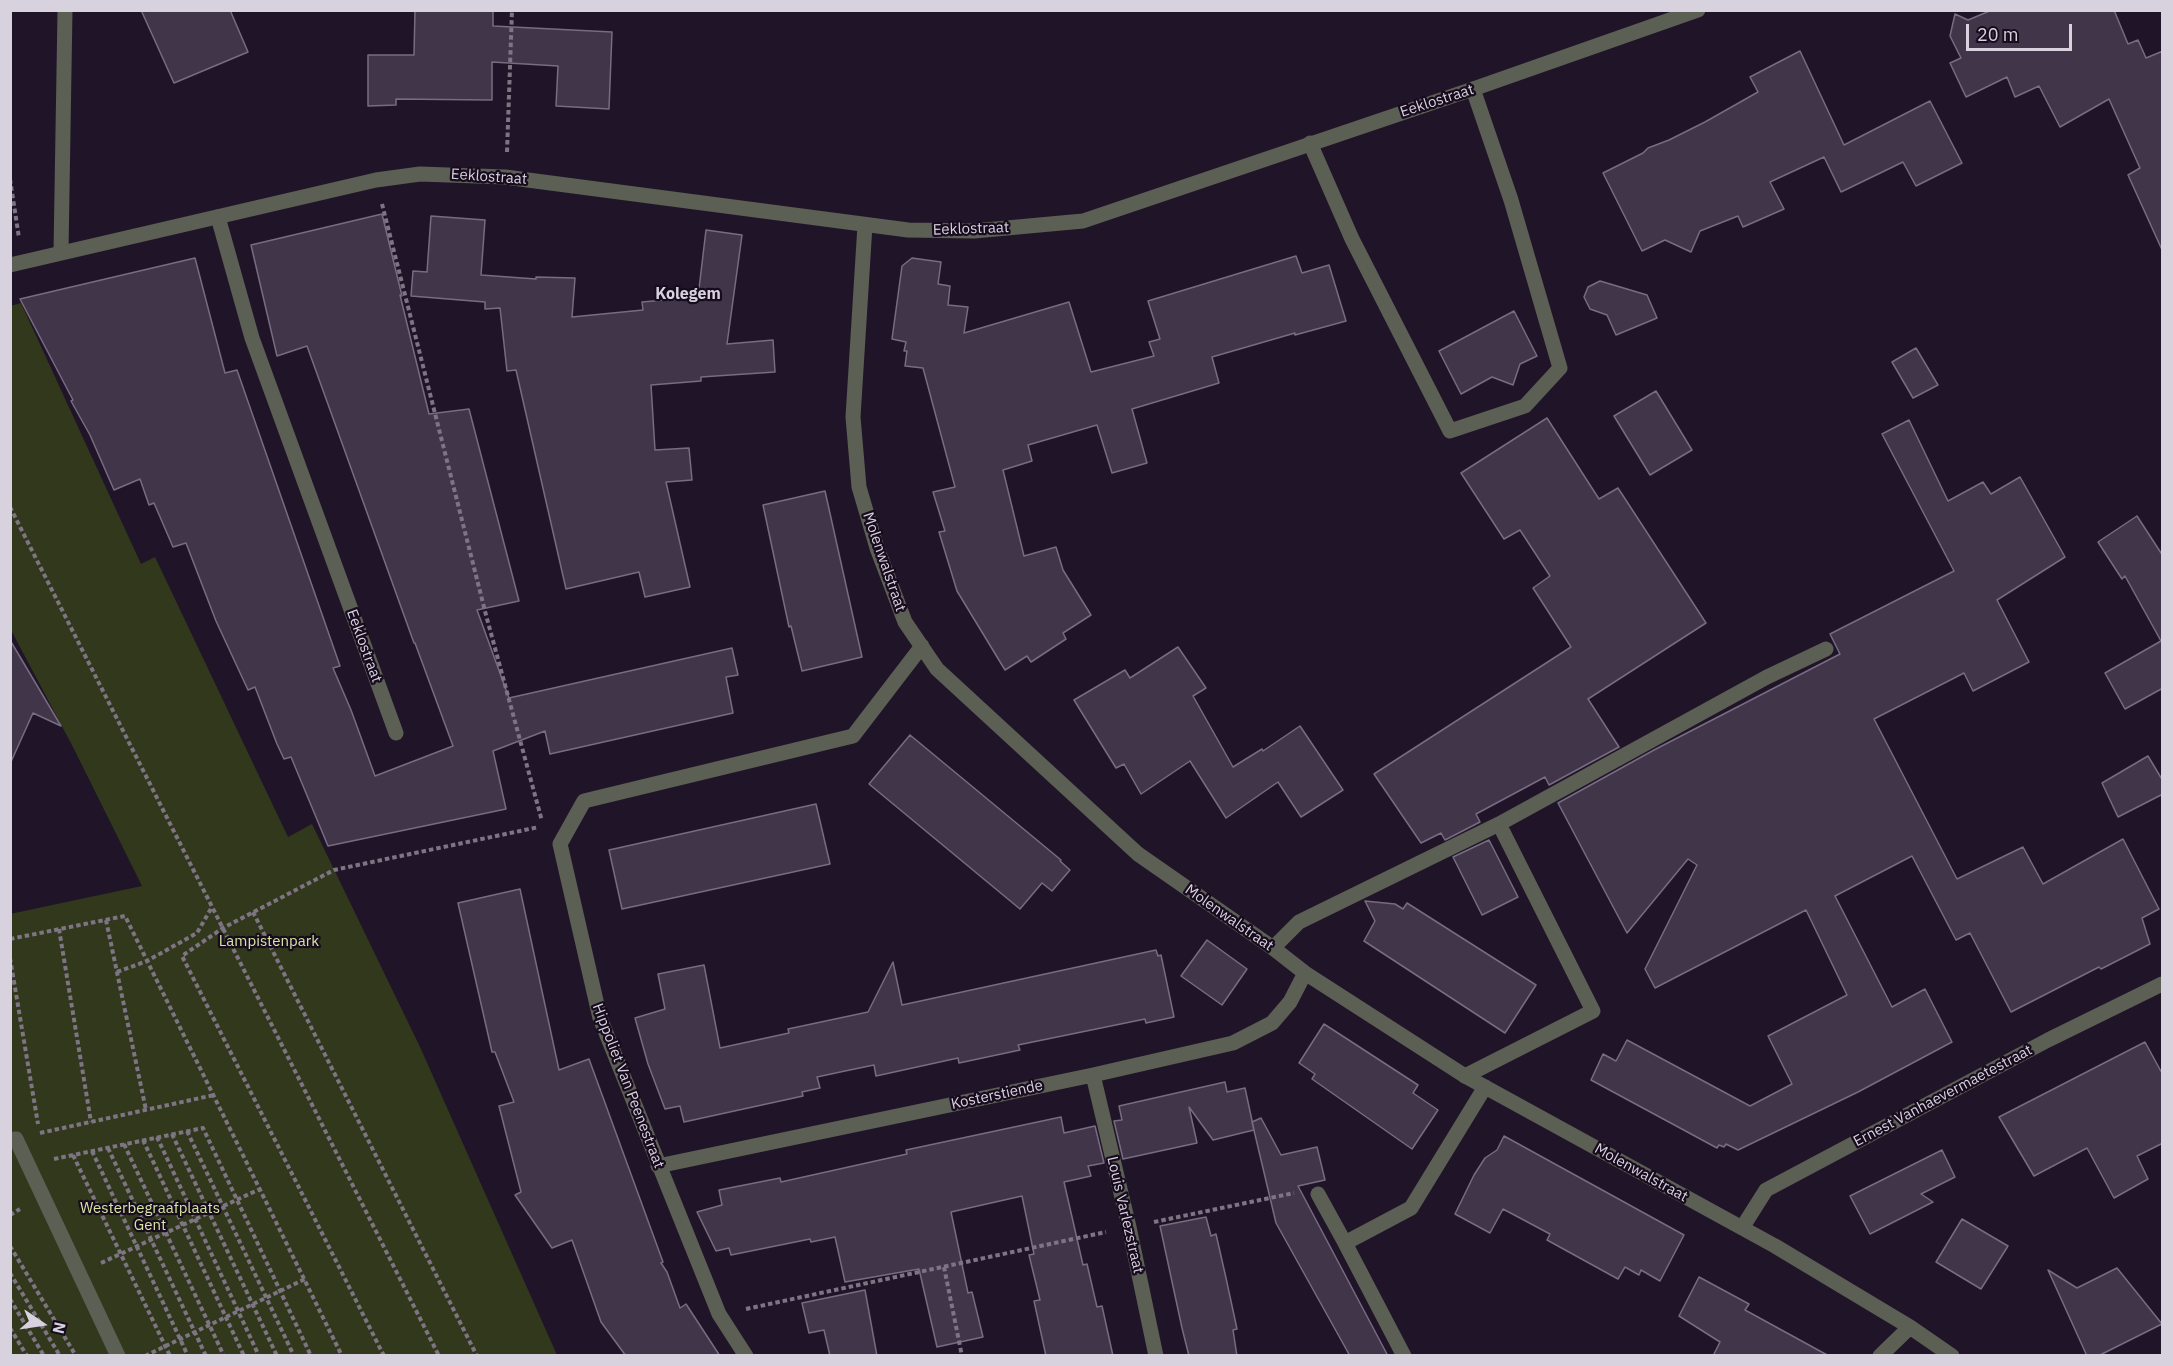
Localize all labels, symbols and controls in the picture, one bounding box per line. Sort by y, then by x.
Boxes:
scale bar [1969,12,2076,50]
text: 20 m [1977,23,2019,46]
street label: Eeklostraat [1398,81,1476,121]
street label: Eeklostraat [450,165,528,189]
street label: Eeklostraat [933,219,1009,239]
district label: Kolegem [655,284,721,304]
street label: Molenwalstraat [859,510,909,614]
street label: Eeklostraat [342,607,386,685]
street label: Molenwalstraat [1181,881,1277,955]
park label: Lampistenpark [219,933,319,951]
street label: Hippoliet Van Peenestraat [588,1001,668,1171]
street label: Ernest Vanhaevermaetestraat [1851,1041,2035,1151]
street label: Kosterstiende [949,1076,1045,1114]
street label: Molenwalstraat [1591,1140,1691,1206]
street label: Louis Varlezstraat [1103,1155,1147,1275]
park label: Westerbegraafplaats Gent [80,1200,220,1235]
north arrow [12,1294,72,1354]
text: N [48,1320,71,1336]

